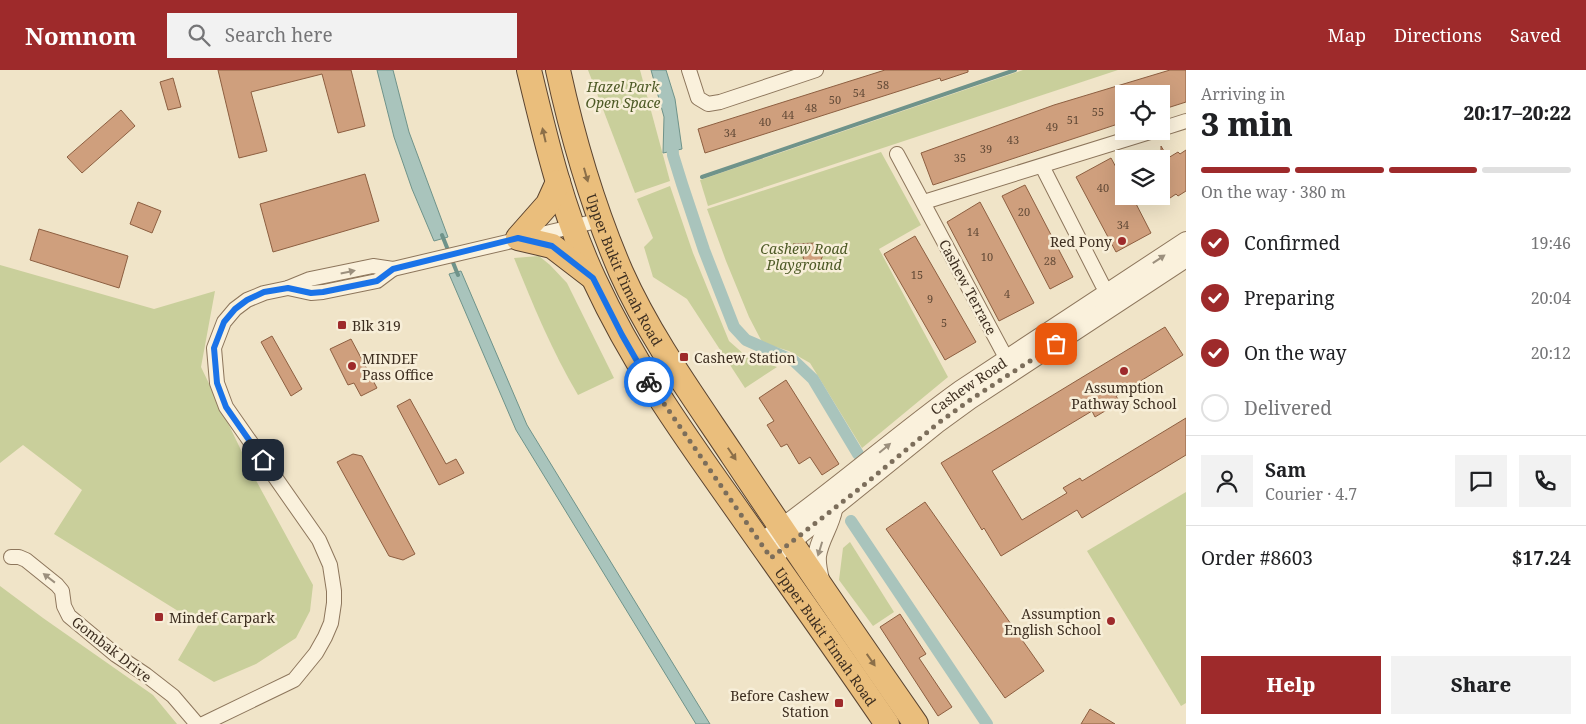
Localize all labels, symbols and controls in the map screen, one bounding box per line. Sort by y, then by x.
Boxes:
search box [167,13,517,58]
text: Nomnom [25,19,137,52]
icon: search [185,21,213,49]
text: Search here [225,22,333,48]
text: Map [1328,23,1366,47]
text: Directions [1394,23,1482,47]
text: Saved [1510,23,1561,47]
park label: Hazel Park Open Space [586,77,661,112]
house number: 58 [877,77,889,92]
text: Arriving in [1201,83,1285,105]
house number: 54 [853,85,865,100]
map controls [1115,85,1170,205]
button: locate [1115,85,1170,140]
house number: 50 [829,92,841,107]
house number: 48 [805,100,817,115]
text: 20:17–20:22 [1463,100,1571,126]
text: 3 min [1201,102,1293,145]
house number: 55 [1092,104,1104,119]
house number: 44 [782,107,794,122]
house number: 51 [1067,112,1079,127]
house number: 40 [759,114,771,129]
house number: 49 [1046,119,1058,134]
house number: 34 [724,125,736,140]
one-way arrow [540,128,548,143]
house number: 43 [1007,132,1019,147]
house number: 39 [980,141,992,156]
house number: 35 [954,150,966,165]
button: layers [1115,150,1170,205]
one-way arrow [582,167,590,182]
house number: 40 [1097,180,1109,195]
text: On the way · 380 m [1201,181,1346,203]
street label: Upper Bukit Timah Road [582,191,668,349]
house number: 20 [1018,204,1030,219]
house number: 34 [1117,217,1129,232]
house number: 14 [967,224,979,239]
icon: check [1201,229,1229,257]
text: Confirmed [1244,230,1340,256]
place label: Red Pony [1050,232,1112,251]
text: 19:46 [1531,232,1571,254]
marker: Red Pony [1116,235,1128,247]
street label: Cashew Terrace [935,236,1001,338]
park label: Cashew Road Playground [760,239,849,274]
house number: 10 [981,249,993,264]
house number: 28 [1044,253,1056,268]
one-way arrow [1152,254,1165,264]
one-way arrow [340,267,356,275]
house number: 15 [911,267,923,282]
icon: check [1201,284,1229,312]
text: Preparing [1244,285,1334,311]
house number: 4 [1004,286,1010,301]
text: 20:04 [1531,287,1571,309]
house number: 9 [927,291,933,306]
house number: 5 [941,315,947,330]
place label: Blk 319 [352,316,401,335]
marker: Blk 319 [336,319,348,331]
pin [1035,323,1077,365]
icon: bag [1042,330,1070,358]
icon: check [1201,339,1229,367]
text: On the way [1244,340,1347,366]
text: 20:12 [1531,342,1571,364]
place label: Cashew Station [694,348,796,367]
place label: MINDEF Pass Office [362,349,433,384]
marker: Cashew Station [678,351,690,363]
street label: Cashew Road [926,352,1010,419]
courier [624,357,674,407]
marker: MINDEF Pass Office [346,360,358,372]
marker: Assumption Pathway School [1118,365,1130,377]
icon: bike [635,368,663,396]
place label: Assumption Pathway School [1071,378,1177,413]
text: Delivered [1244,395,1332,421]
pin [242,439,284,481]
one-way arrow [878,443,891,454]
icon: home [249,446,277,474]
one-way arrow [727,448,737,461]
button: person [1201,455,1253,507]
button: chat [1455,455,1507,507]
button: phone [1519,455,1571,507]
text: Sam [1265,457,1306,483]
text: Courier · 4.7 [1265,483,1357,505]
one-way arrow [815,541,823,556]
text: Order #8603 [1201,545,1313,571]
text: $17.24 [1512,545,1571,571]
street label: Upper Bukit Timah Road [771,563,881,710]
one-way arrow [43,573,56,584]
place label: Assumption English School [1004,604,1102,639]
place label: Mindef Carpark [169,608,276,627]
marker: Mindef Carpark [153,611,165,623]
street label: Gombak Drive [68,612,156,686]
marker: Assumption English School [1105,615,1117,627]
one-way arrow [866,653,876,667]
button: Help [1201,656,1381,714]
button: Share [1391,656,1571,714]
place label: Before Cashew Station [730,686,830,721]
marker: Before Cashew Station [833,697,845,709]

